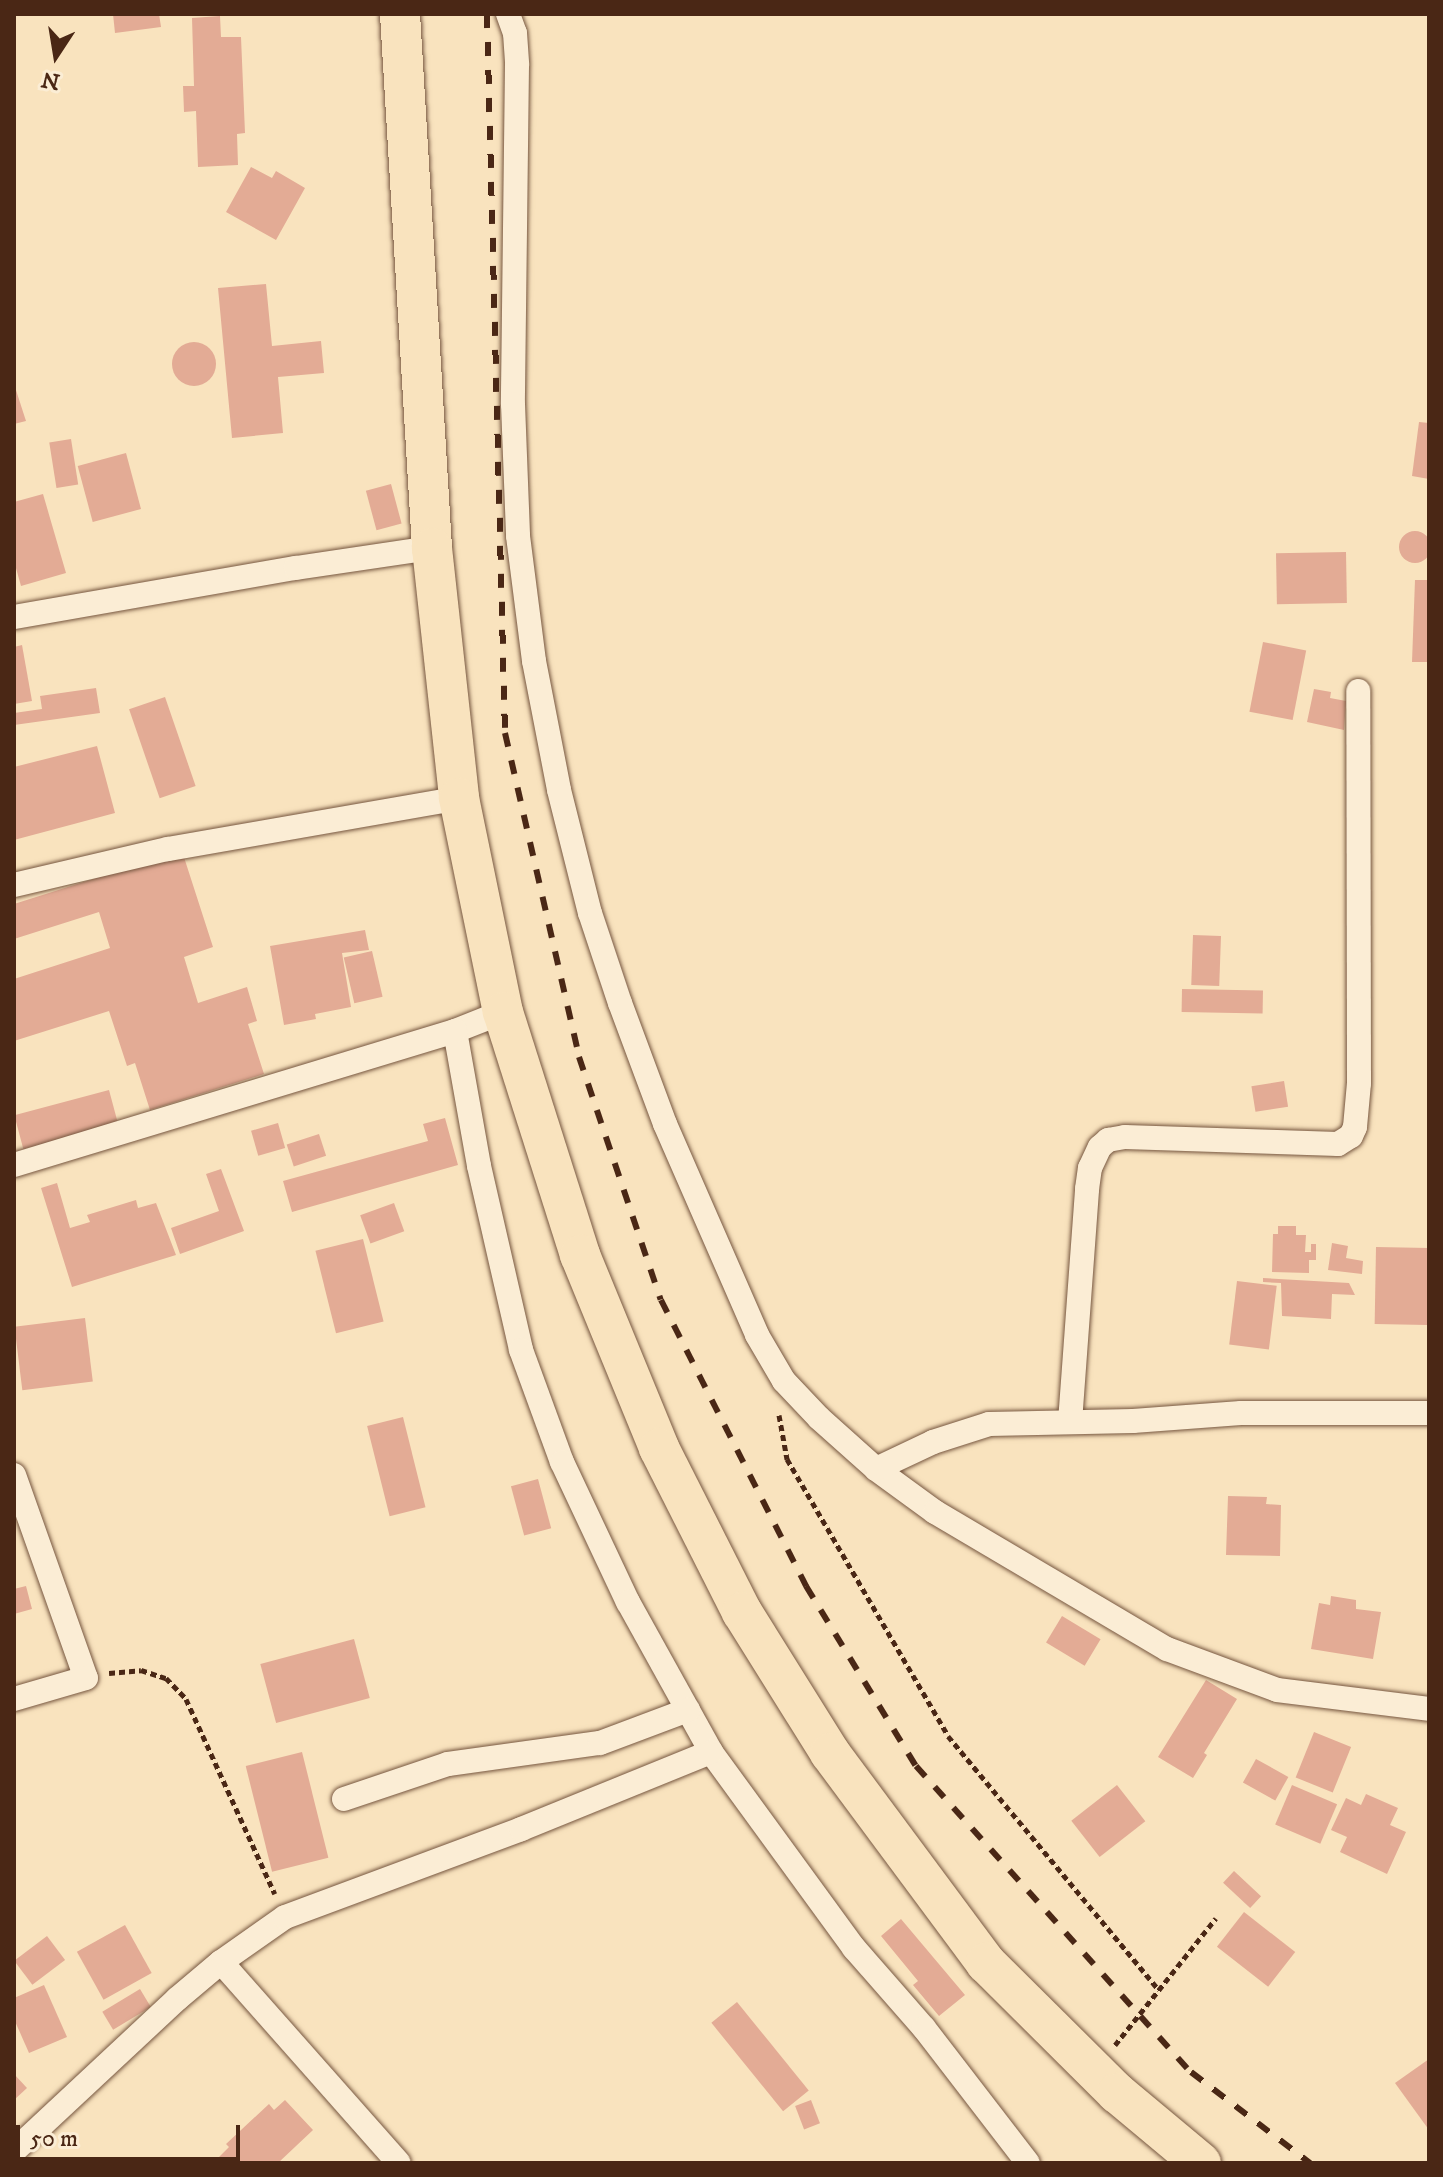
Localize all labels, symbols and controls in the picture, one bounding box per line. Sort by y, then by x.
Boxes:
north arrow [16,16,96,96]
text: N [39,65,63,95]
scale bar [20,2109,244,2159]
text: 50 m [30,2124,78,2154]

